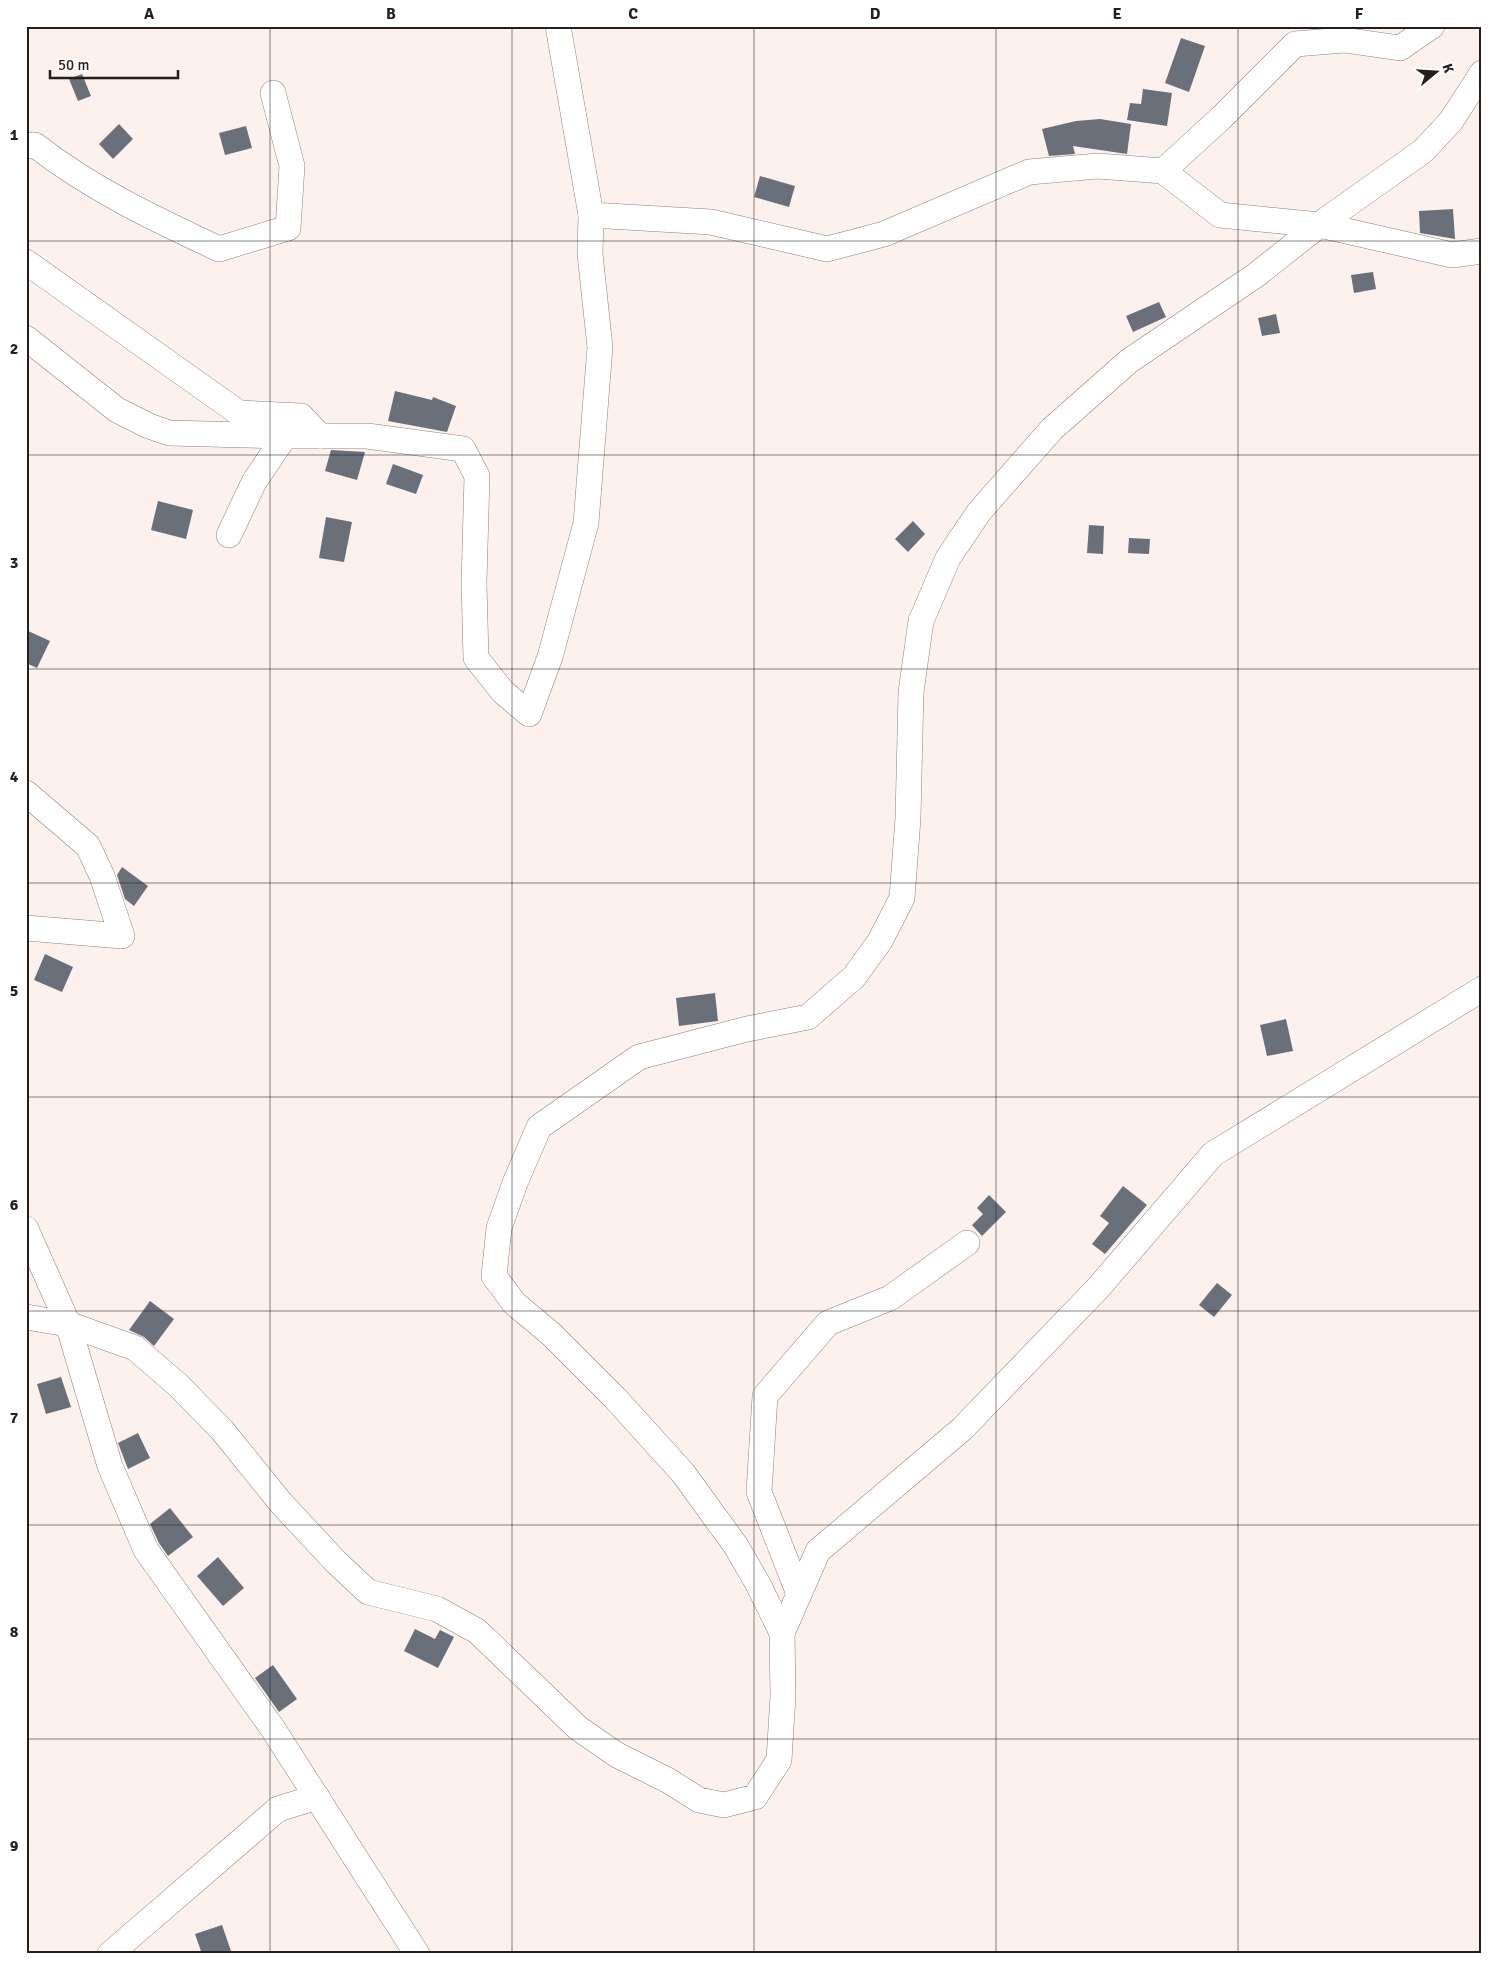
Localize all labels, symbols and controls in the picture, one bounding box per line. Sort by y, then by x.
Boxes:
text: A [144,4,155,24]
text: B [386,4,396,24]
text: C [628,4,638,24]
text: D [870,4,881,24]
text: E [1112,4,1122,24]
text: F [1355,4,1364,24]
scale bar [50,48,178,80]
north arrow [1410,48,1460,98]
text: 50 m [58,56,89,74]
text: K [1438,61,1457,75]
text: 1 [10,125,19,145]
text: 2 [10,339,18,359]
text: 3 [10,553,18,573]
text: 4 [10,767,19,787]
text: 5 [10,981,18,1001]
text: 6 [10,1195,19,1215]
text: 7 [10,1408,19,1428]
text: 8 [10,1622,19,1642]
text: 9 [10,1836,19,1856]

